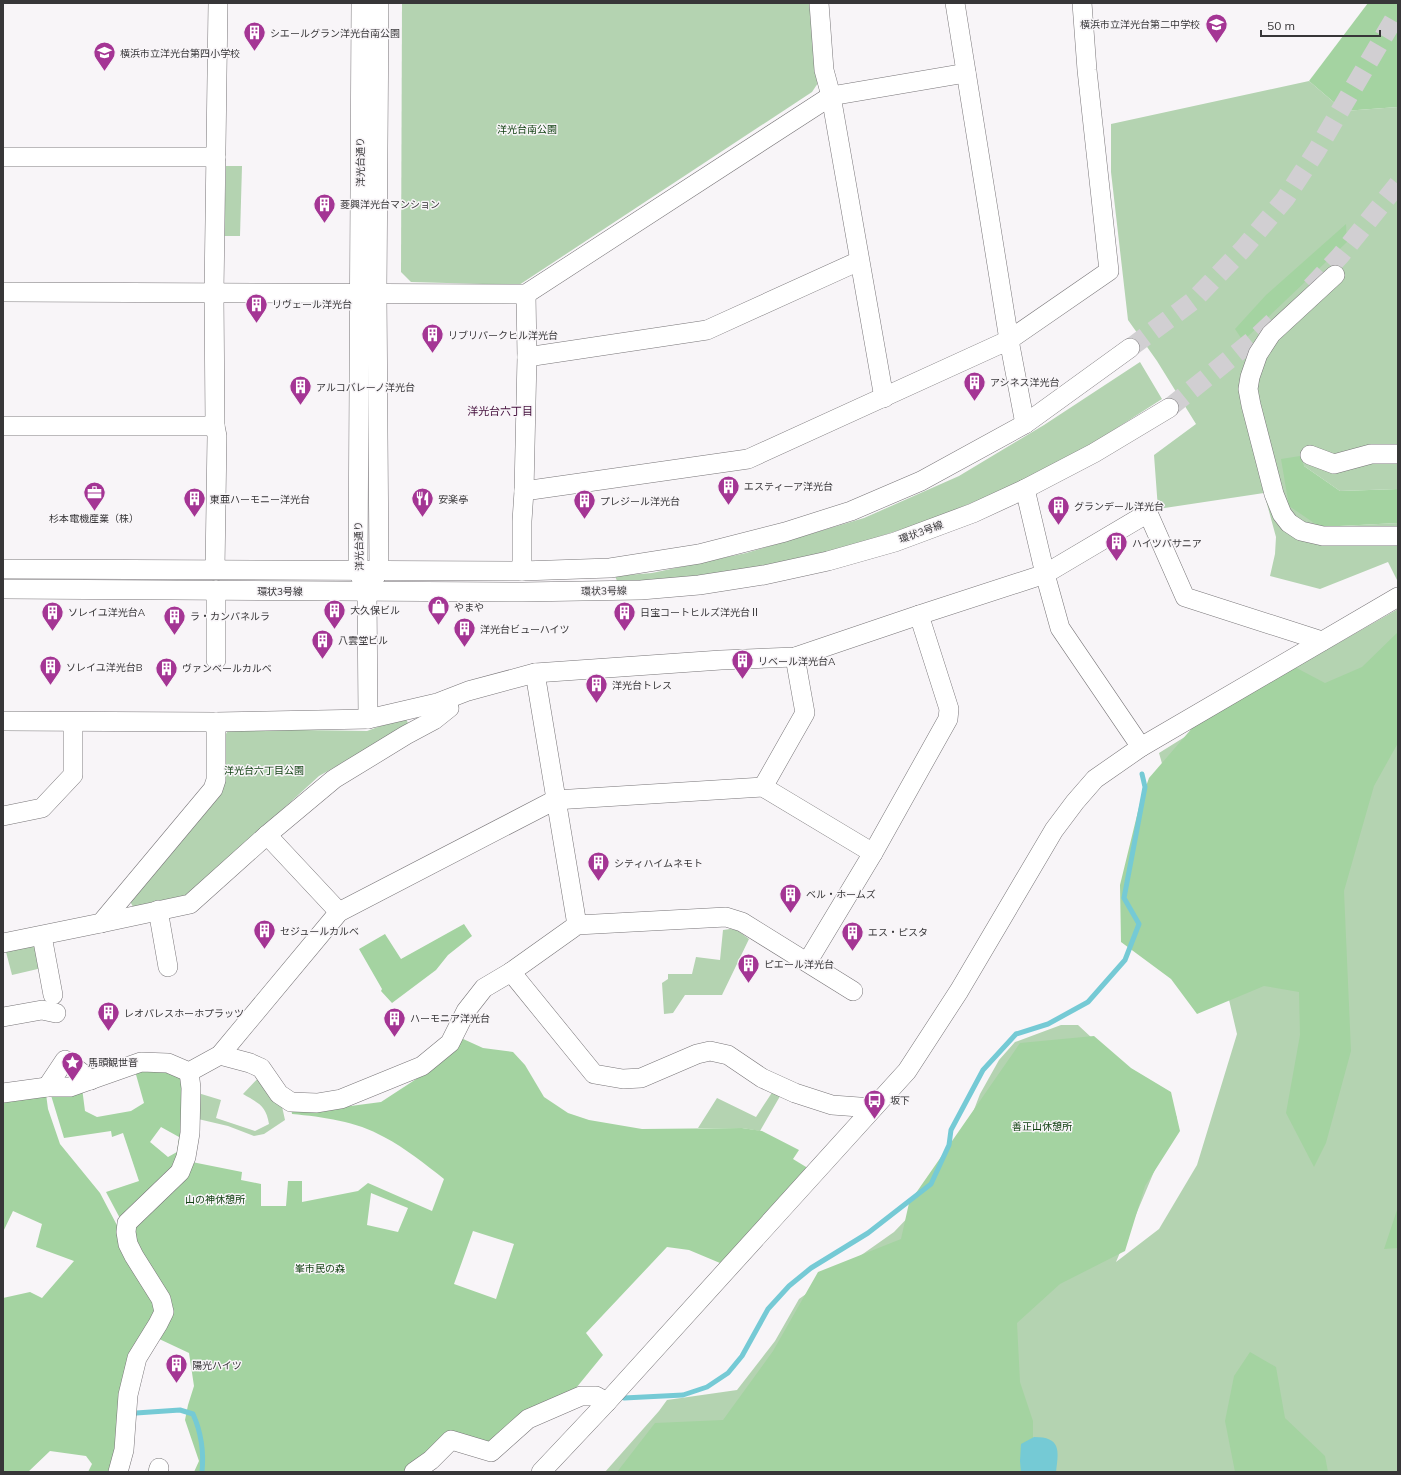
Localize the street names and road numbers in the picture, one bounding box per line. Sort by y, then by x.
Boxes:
street label: 洋光台通り [354,137,367,187]
street label: 環状3号線 [897,518,945,546]
street label: 洋光台通り [352,521,366,571]
street label: 環状3号線 [581,584,627,598]
street label: 環状3号線 [257,585,303,598]

